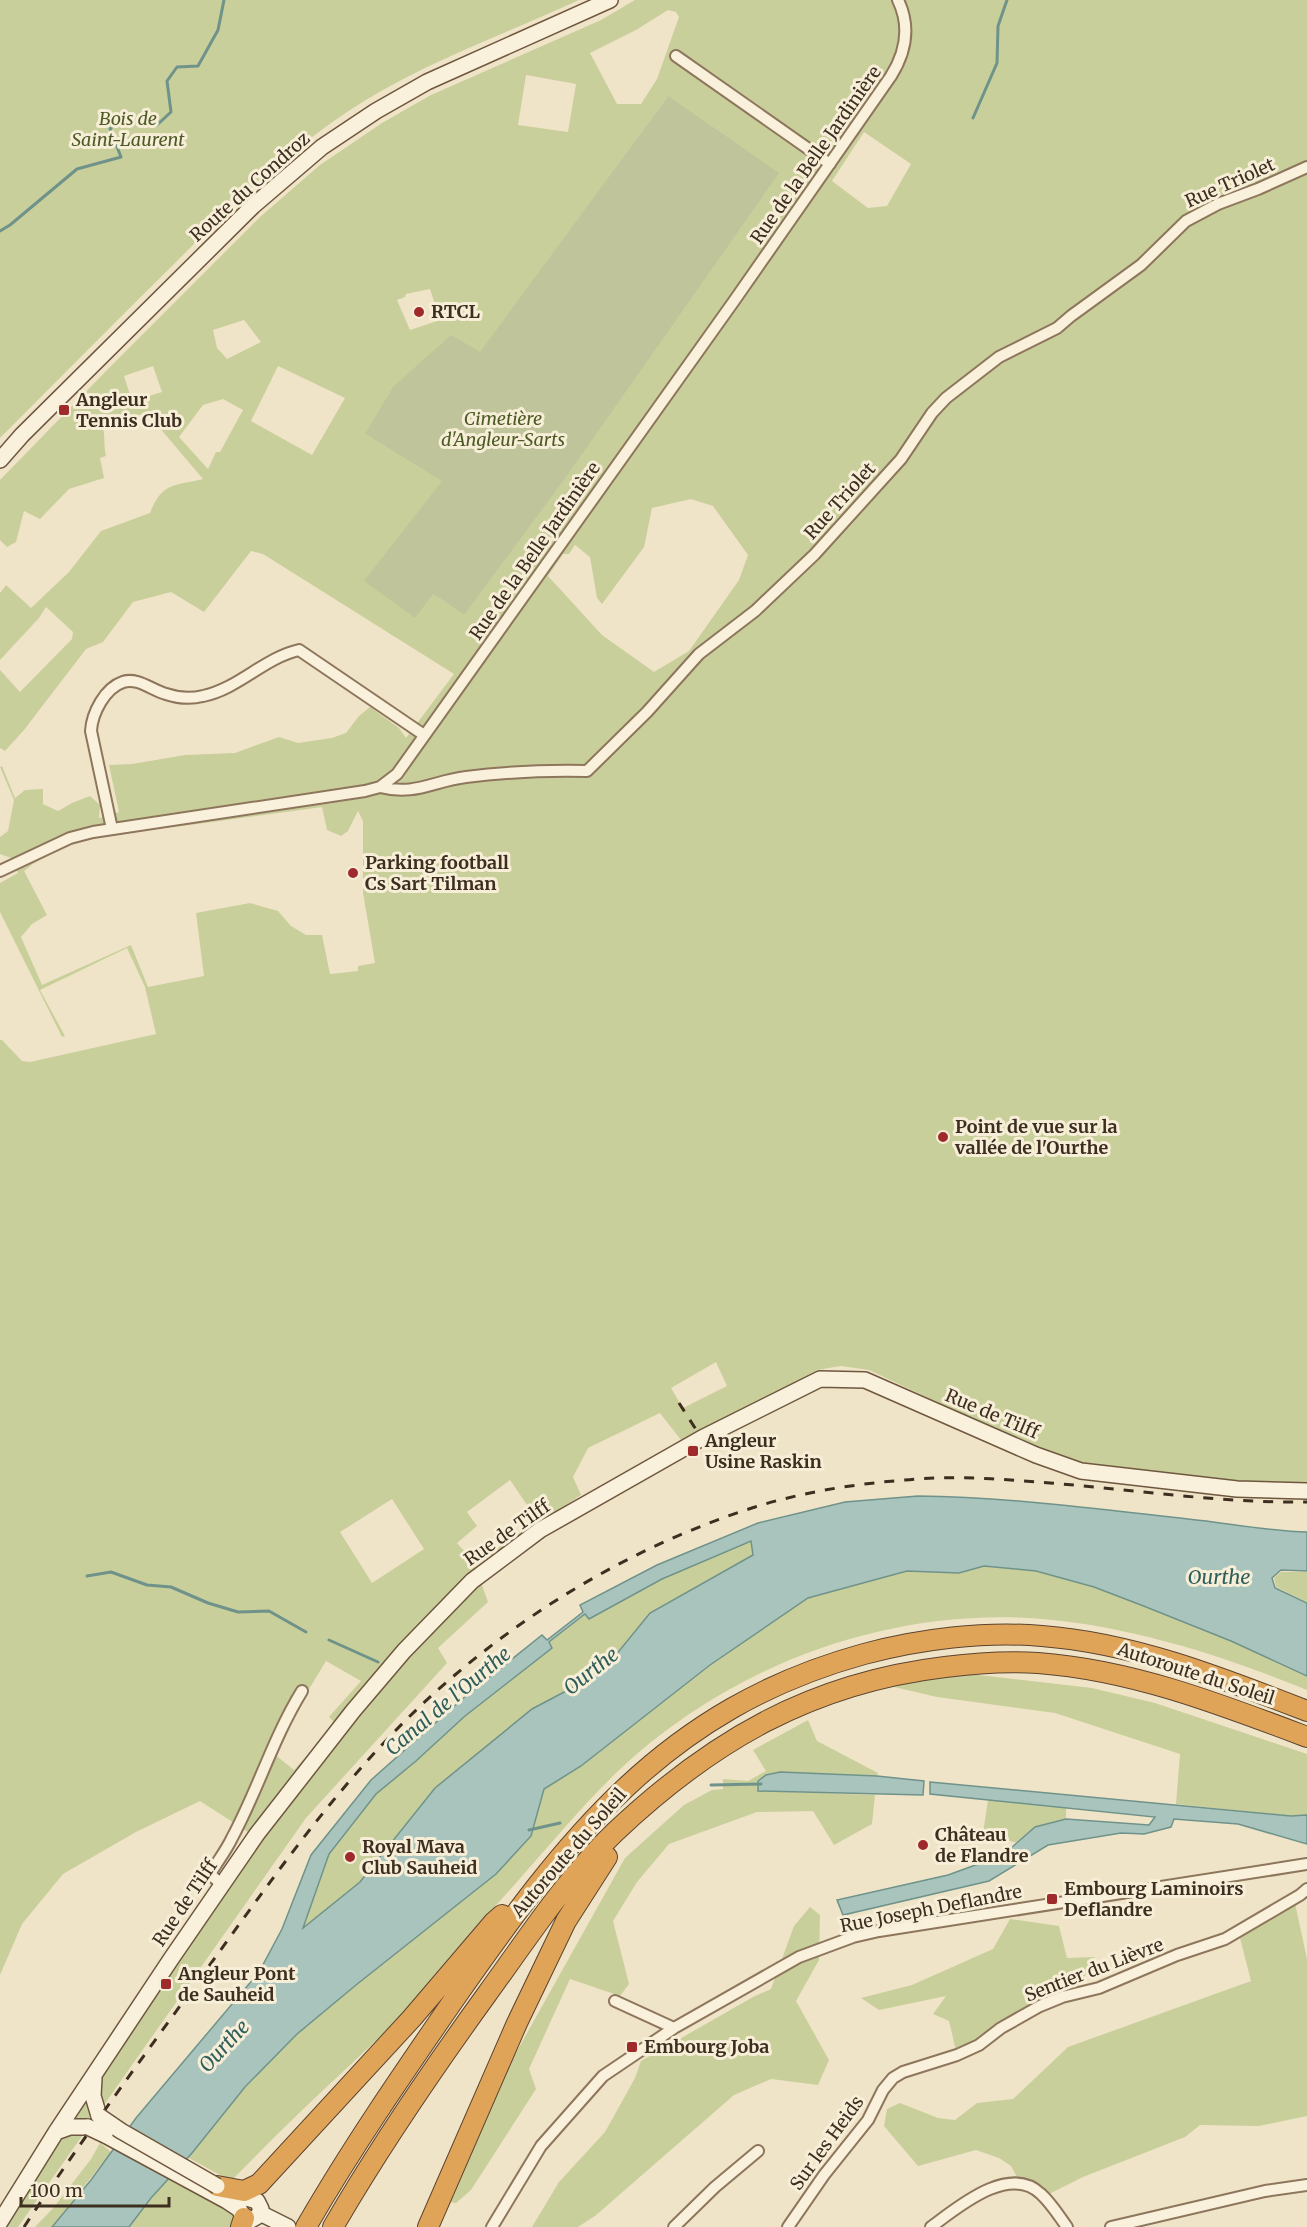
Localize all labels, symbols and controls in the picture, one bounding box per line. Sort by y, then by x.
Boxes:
street label: Rue de la Belle Jardinière [745,61,886,248]
park label: Bois de Saint-Laurent [71,107,185,151]
street label: Route du Condroz [185,127,314,246]
street label: Rue Triolet [1181,153,1278,213]
place label: RTCL [431,300,481,323]
marker: RTCL [412,305,426,319]
place label: Angleur Tennis Club [75,388,182,432]
marker: Angleur Tennis Club [57,403,71,417]
park label: Cimetière d'Angleur-Sarts [441,407,565,451]
street label: Rue de la Belle Jardinière [464,457,605,644]
street label: Rue Triolet [799,457,880,544]
place label: Parking football Cs Sart Tilman [365,851,509,895]
marker: Parking football Cs Sart Tilman [346,866,360,880]
place label: Point de vue sur la vallée de l'Ourthe [954,1115,1118,1159]
marker: Point de vue sur la vallée de l'Ourthe [936,1130,950,1144]
street label: Rue de Tilff [942,1383,1044,1444]
place label: Angleur Usine Raskin [704,1429,822,1473]
marker: Angleur Usine Raskin [686,1444,700,1458]
street label: Rue de Tilff [459,1494,555,1571]
water label: Ourthe [1188,1564,1251,1589]
street label: Autoroute du Soleil [1114,1637,1278,1710]
water label: Canal de l'Ourthe [380,1641,516,1760]
water label: Ourthe [558,1641,623,1700]
street label: Autoroute du Soleil [505,1783,631,1923]
place label: Château de Flandre [935,1823,1029,1867]
place label: Royal Mava Club Sauheid [362,1835,477,1879]
marker: Château de Flandre [916,1838,930,1852]
marker: Royal Mava Club Sauheid [343,1850,357,1864]
street label: Rue de Tilff [147,1854,223,1950]
place label: Embourg Laminoirs Deflandre [1064,1877,1244,1921]
street label: Rue Joseph Deflandre [838,1880,1024,1937]
marker: Embourg Laminoirs Deflandre [1045,1892,1059,1906]
street label: Sentier du Lièvre [1021,1933,1166,2007]
place label: Angleur Pont de Sauheid [177,1962,296,2006]
marker: Angleur Pont de Sauheid [159,1977,173,1991]
water label: Ourthe [193,2014,254,2077]
place label: Embourg Joba [644,2035,769,2058]
marker: Embourg Joba [625,2040,639,2054]
street label: Sur les Heids [785,2091,869,2194]
scale bar [21,2170,170,2208]
text: 100 m [30,2179,83,2202]

